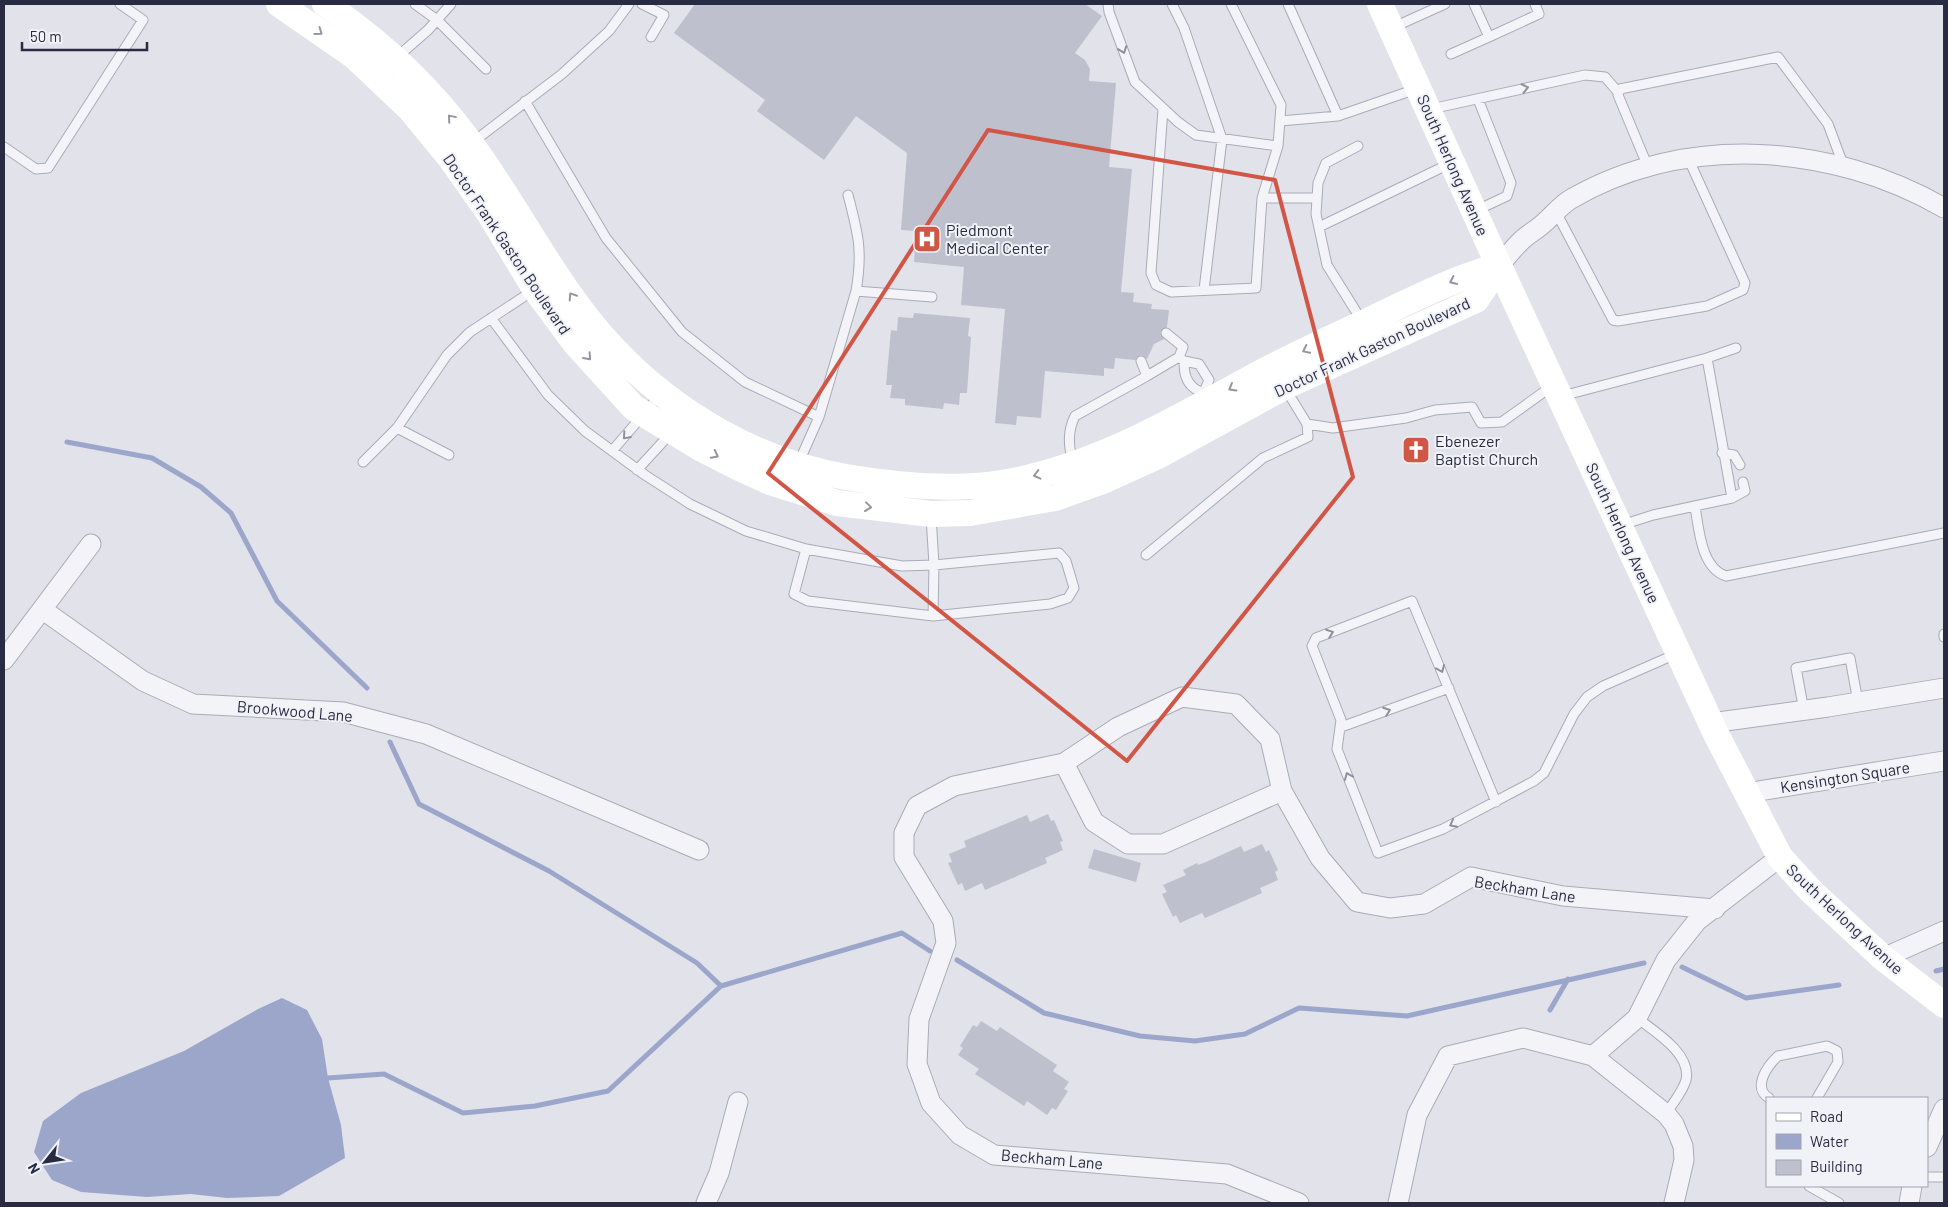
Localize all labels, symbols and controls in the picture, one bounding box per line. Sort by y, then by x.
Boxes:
scale bar [22,20,148,52]
one-way arrow [313,26,323,35]
text: 50 m [30,27,62,45]
one-way arrow [1117,45,1127,54]
one-way arrow [1521,83,1530,94]
street label: South Herlong Avenue [1414,91,1493,238]
one-way arrow [447,115,456,124]
street label: Doctor Frank Gaston Boulevard [440,150,575,338]
place label: Piedmont Medical Center [946,220,1049,257]
hospital icon: Piedmont Medical Center [912,224,942,254]
one-way arrow [1449,274,1458,285]
one-way arrow [568,292,578,301]
street label: Doctor Frank Gaston Boulevard [1271,293,1473,400]
one-way arrow [1302,344,1311,354]
one-way arrow [582,351,591,360]
one-way arrow [1229,382,1238,392]
one-way arrow [623,431,632,440]
place label: Ebenezer Baptist Church [1435,431,1538,468]
church icon: Ebenezer Baptist Church [1401,435,1431,465]
one-way arrow [709,449,718,459]
street label: South Herlong Avenue [1583,460,1664,606]
one-way arrow [1032,469,1041,480]
one-way arrow [864,501,872,512]
one-way arrow [1325,629,1334,639]
one-way arrow [1435,664,1445,673]
street label: Brookwood Lane [236,696,354,725]
one-way arrow [1382,707,1391,717]
street label: Kensington Square [1779,757,1911,796]
one-way arrow [1344,773,1354,781]
one-way arrow [1449,818,1458,828]
street label: South Herlong Avenue [1783,860,1908,978]
street label: Beckham Lane [1473,871,1577,906]
legend [1766,1097,1928,1187]
text: Road [1810,1107,1843,1125]
text: Water [1810,1132,1849,1150]
north arrow [20,1137,70,1187]
street label: Beckham Lane [1000,1145,1104,1172]
text: Building [1810,1157,1863,1175]
text: N [24,1160,43,1177]

